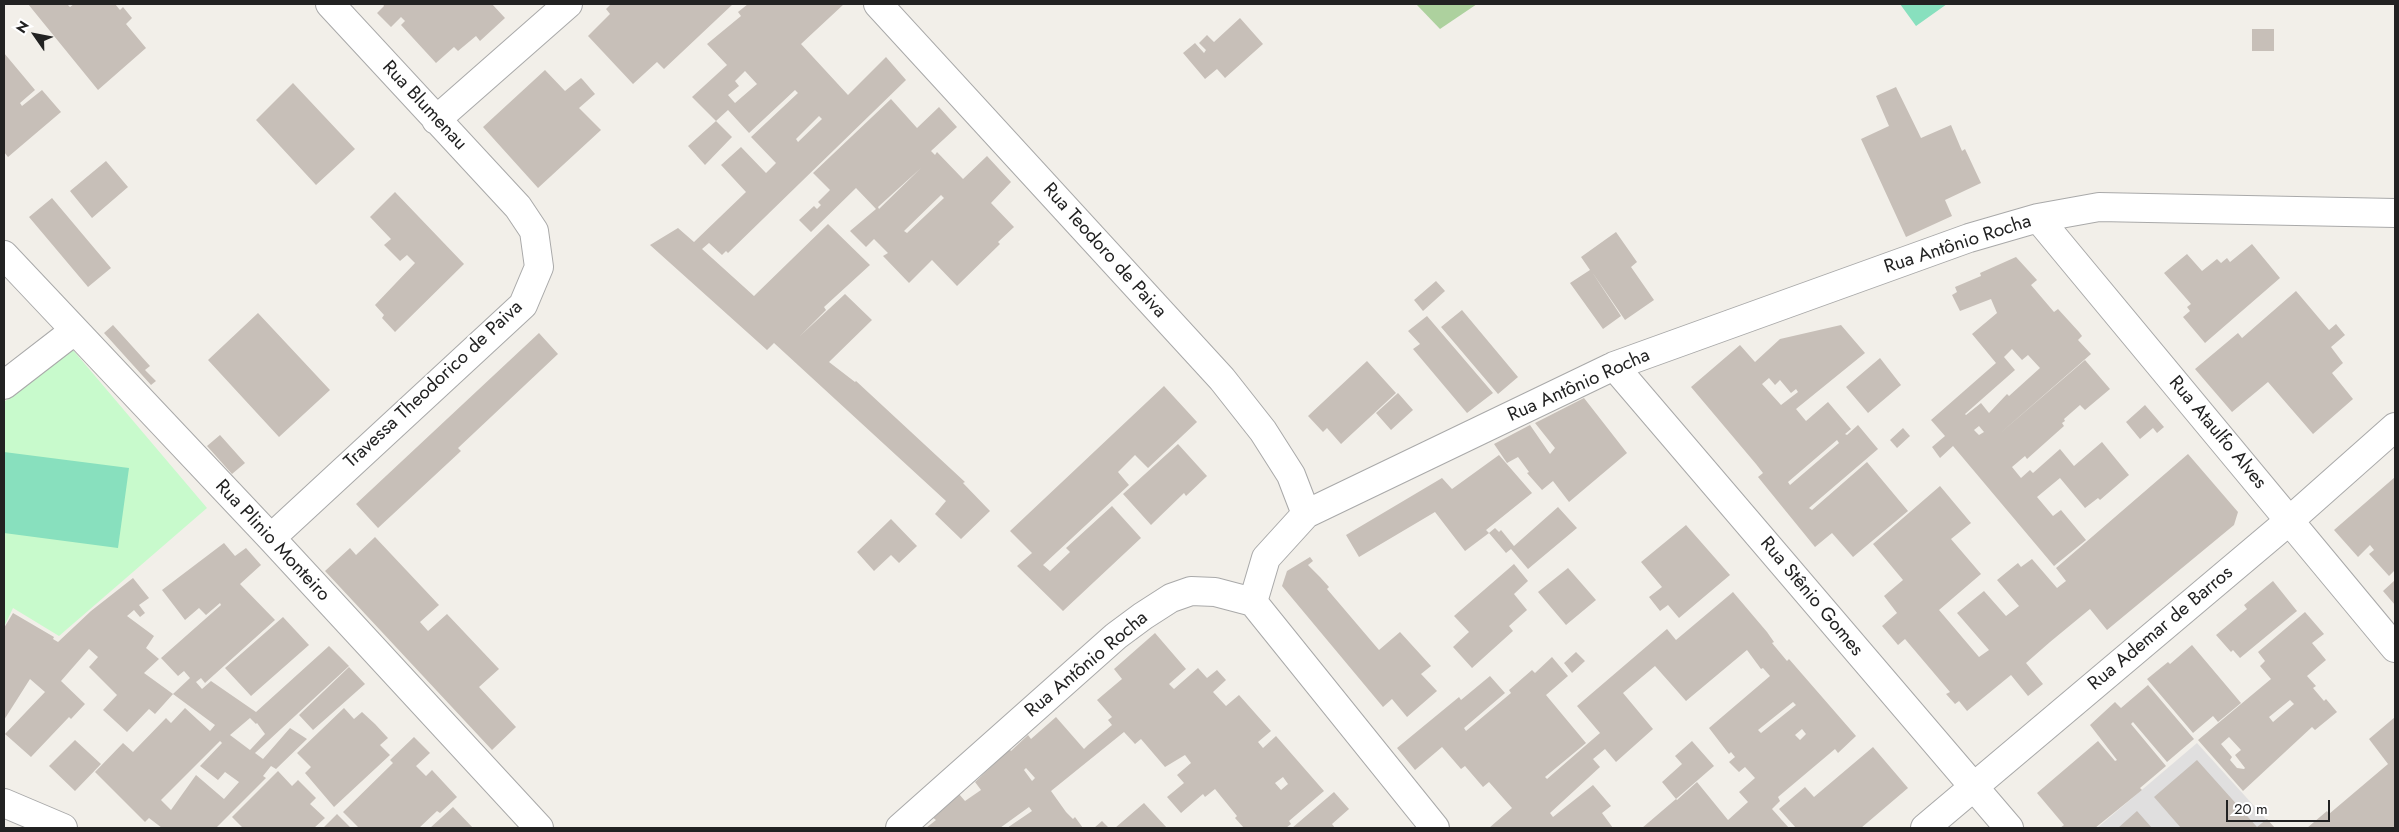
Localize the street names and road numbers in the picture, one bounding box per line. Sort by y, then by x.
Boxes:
street label: Rua Blumenau [377,57,471,155]
street label: Rua Teodoro de Paiva [1037,179,1171,323]
street label: Rua Antônio Rocha [1882,211,2034,279]
street label: Travessa Theodorico de Paiva [340,296,528,474]
street label: Rua Antônio Rocha [1504,344,1654,428]
street label: Rua Ataulfo Alves [2163,372,2271,494]
street label: Rua Plinio Monteiro [210,476,334,606]
street label: Rua Stênio Gomes [1755,533,1867,661]
street label: Rua Ademar de Barros [2084,562,2238,696]
street label: Rua Antônio Rocha [1021,607,1153,723]

